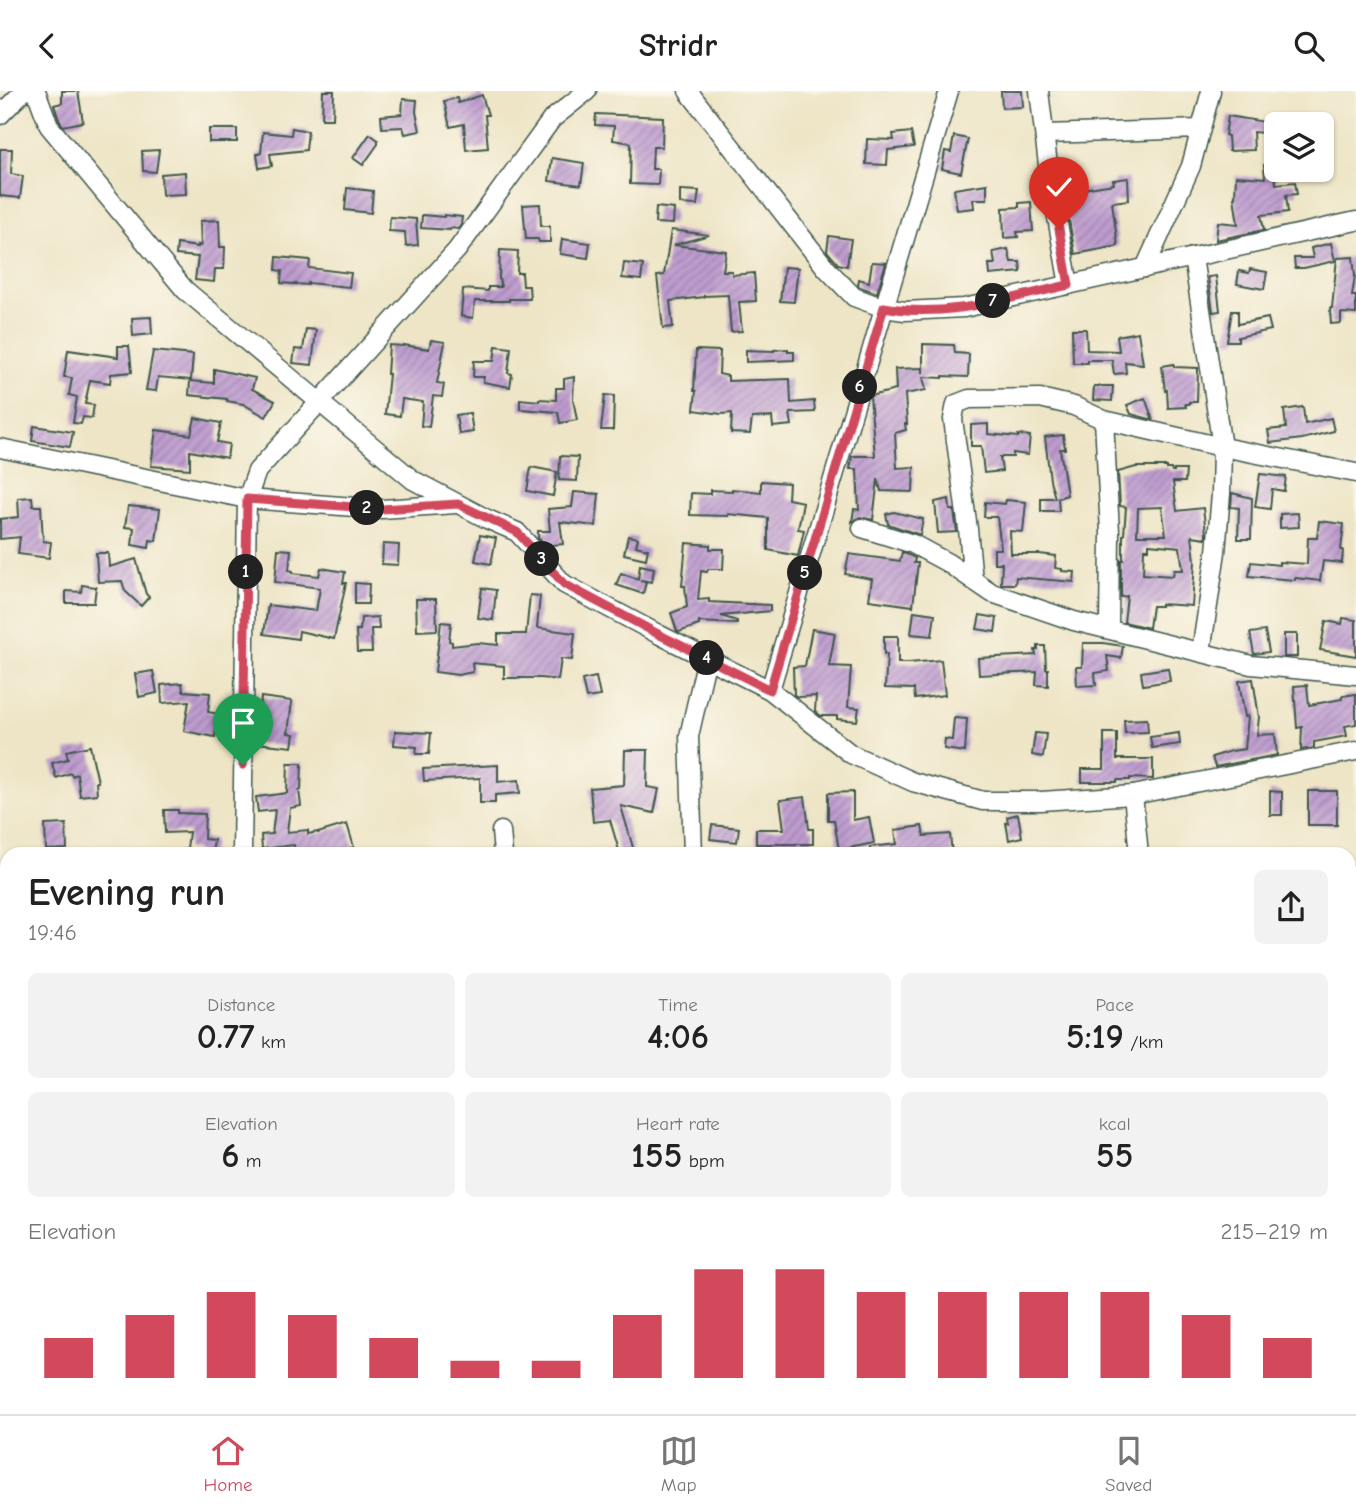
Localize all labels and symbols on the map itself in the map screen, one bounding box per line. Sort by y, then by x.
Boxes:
pin [1029,157,1089,229]
pin: 7 [976,283,1010,319]
pin: 6 [842,369,878,405]
pin: 2 [350,491,384,525]
pin: 3 [524,541,560,577]
pin: 1 [229,554,264,589]
pin: 5 [788,555,822,591]
pin: 4 [690,641,724,675]
pin [213,693,273,765]

